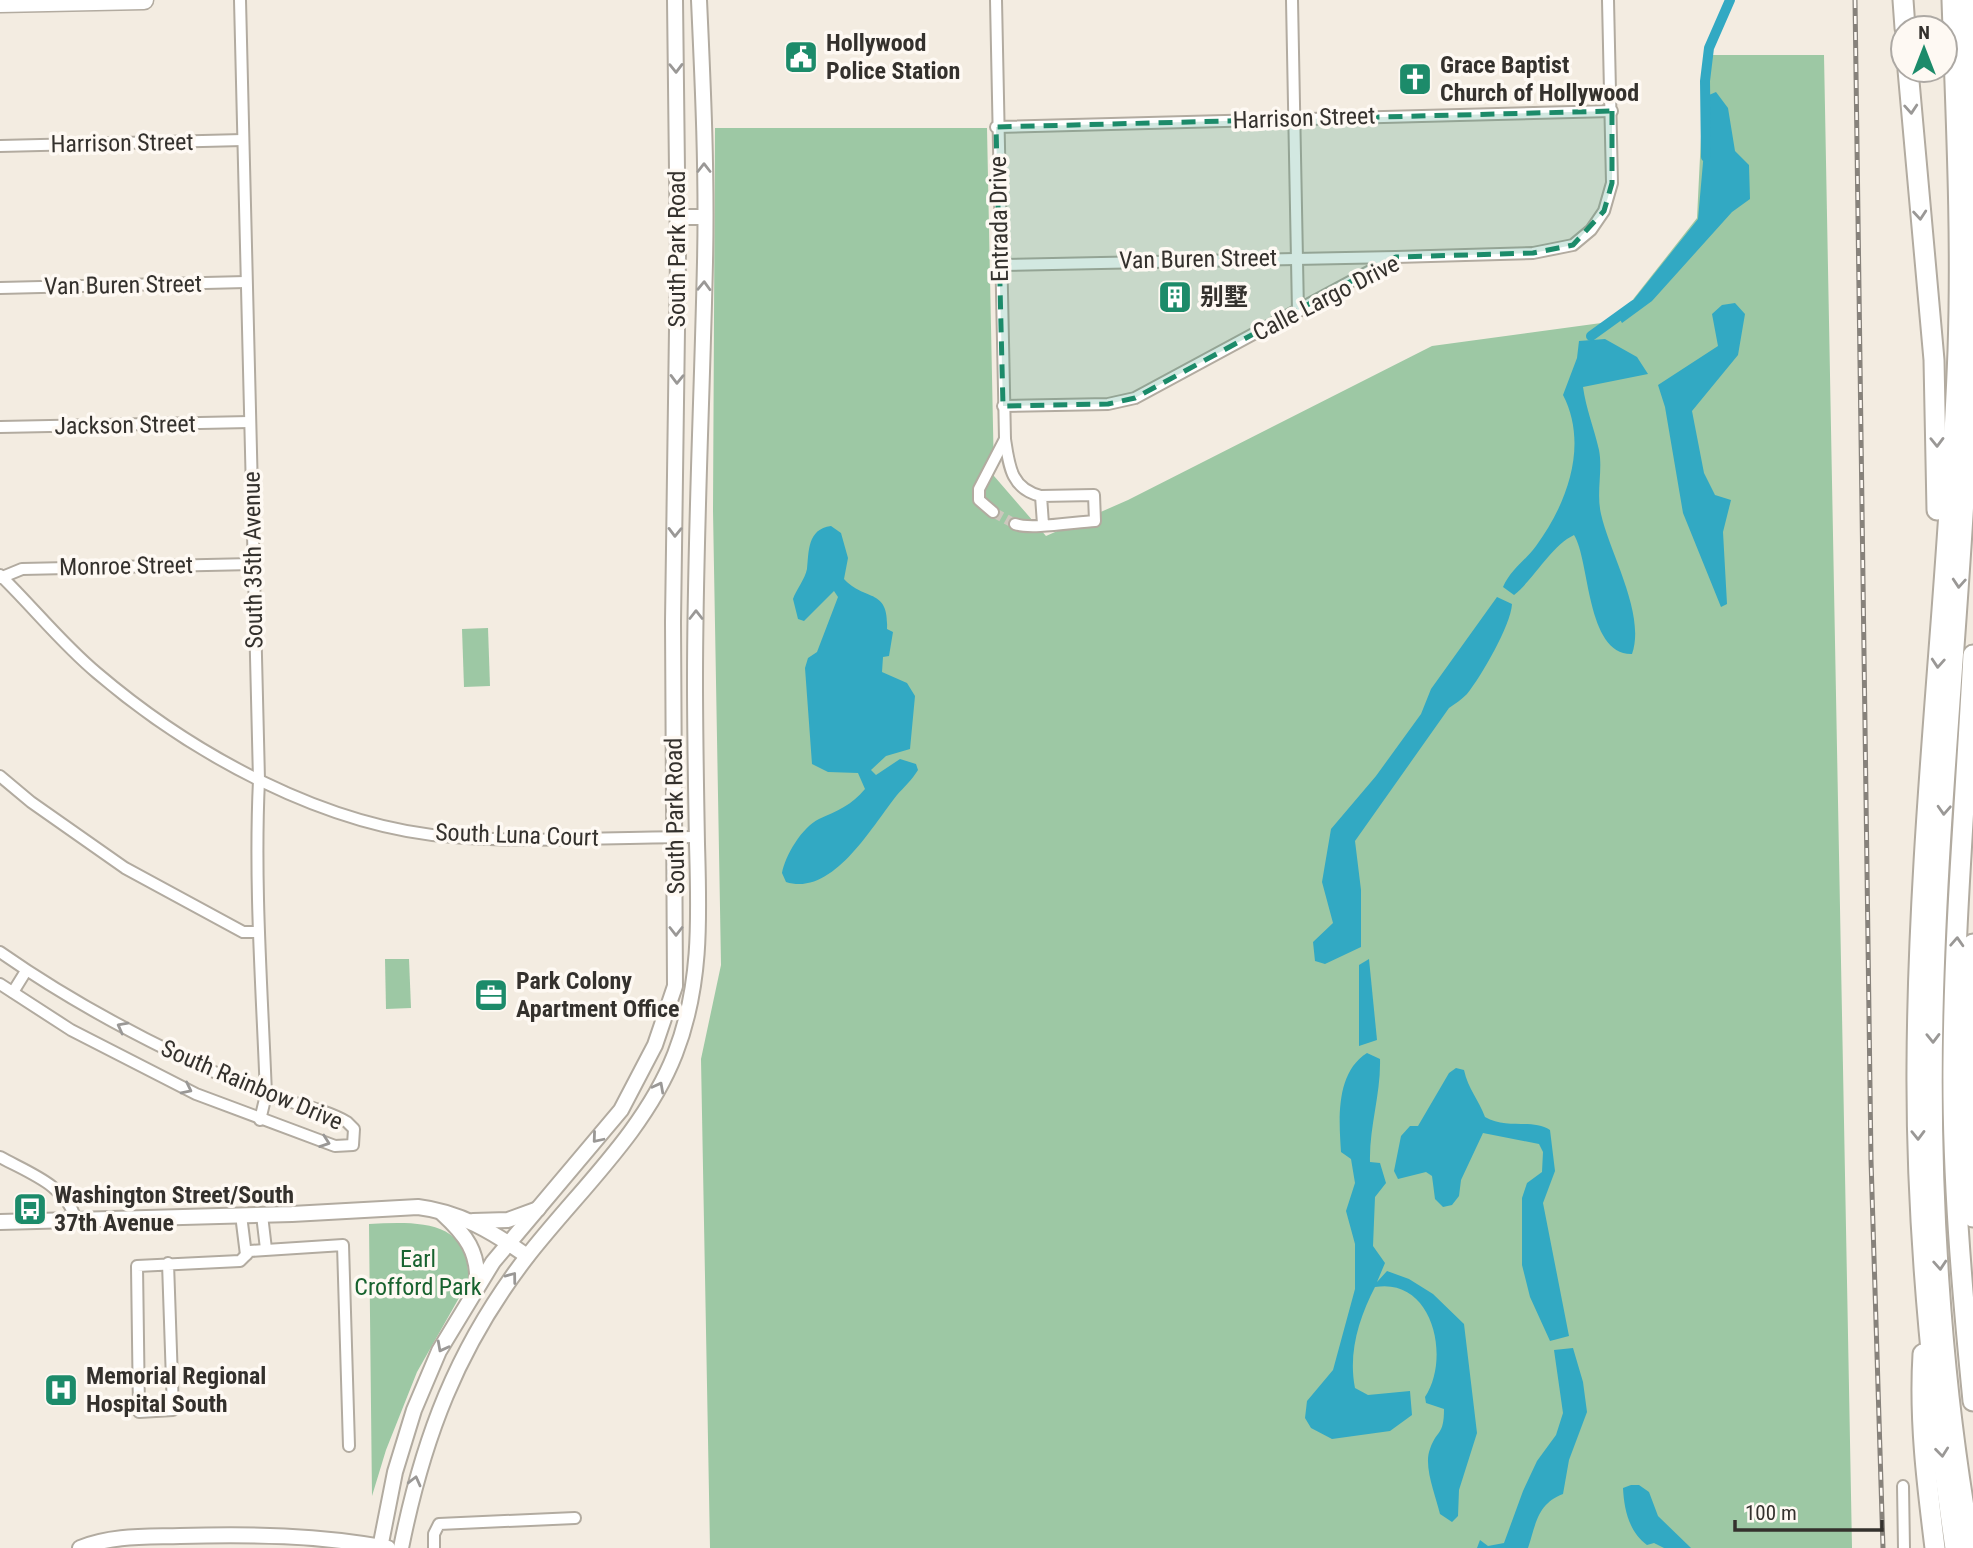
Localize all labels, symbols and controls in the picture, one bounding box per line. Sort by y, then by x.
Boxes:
north arrow [1889,14,1959,84]
text: N [1918,21,1930,44]
place label: Hollywood Police Station [826,29,960,85]
public building icon: Hollywood Police Station [782,38,820,76]
place label: Grace Baptist Church of Hollywood [1440,51,1639,107]
church icon: Grace Baptist Church of Hollywood [1396,60,1434,98]
one-way arrow [668,63,684,74]
street label: Harrison Street [1232,102,1376,134]
one-way arrow [1903,103,1918,114]
street label: Harrison Street [50,128,194,158]
street label: Entrada Drive [984,156,1014,282]
one-way arrow [696,162,712,173]
street label: South Park Road [663,171,691,327]
one-way arrow [1912,210,1927,221]
street label: Van Buren Street [1119,244,1277,274]
street label: Calle Largo Drive [1248,249,1404,347]
street label: Van Buren Street [44,270,202,300]
building icon: 别墅 [1156,278,1194,316]
one-way arrow [696,280,711,291]
place label: 别墅 [1200,283,1248,311]
one-way arrow [669,374,685,384]
street label: Jackson Street [54,410,196,440]
one-way arrow [1929,437,1945,448]
street label: South 35th Avenue [237,471,269,649]
one-way arrow [667,527,682,538]
street label: Monroe Street [59,551,193,581]
one-way arrow [1952,578,1967,589]
one-way arrow [688,610,703,621]
one-way arrow [1930,657,1945,668]
street label: South Park Road [660,737,690,895]
one-way arrow [1936,805,1951,816]
street label: South Luna Court [435,818,599,852]
one-way arrow [668,926,684,937]
one-way arrow [1949,936,1964,947]
place label: Park Colony Apartment Office [516,967,680,1023]
office icon: Park Colony Apartment Office [472,976,510,1014]
one-way arrow [116,1022,129,1036]
one-way arrow [1925,1033,1941,1043]
street label: South Rainbow Drive [157,1034,347,1136]
one-way arrow [180,1081,192,1095]
one-way arrow [651,1081,664,1094]
one-way arrow [593,1130,605,1143]
one-way arrow [1910,1130,1926,1140]
one-way arrow [318,1134,330,1148]
place label: Washington Street/South 37th Avenue [54,1181,294,1237]
bus stop icon: Washington Street/South 37th Avenue [11,1190,49,1228]
park label: Earl Crofford Park [354,1245,482,1301]
one-way arrow [1932,1260,1947,1271]
one-way arrow [503,1272,516,1285]
one-way arrow [437,1340,450,1353]
place label: Memorial Regional Hospital South [86,1362,266,1418]
hospital icon: Memorial Regional Hospital South [42,1371,80,1409]
one-way arrow [1934,1447,1949,1458]
one-way arrow [407,1475,421,1487]
scale bar [1735,1488,1882,1532]
text: 100 m [1745,1501,1797,1525]

